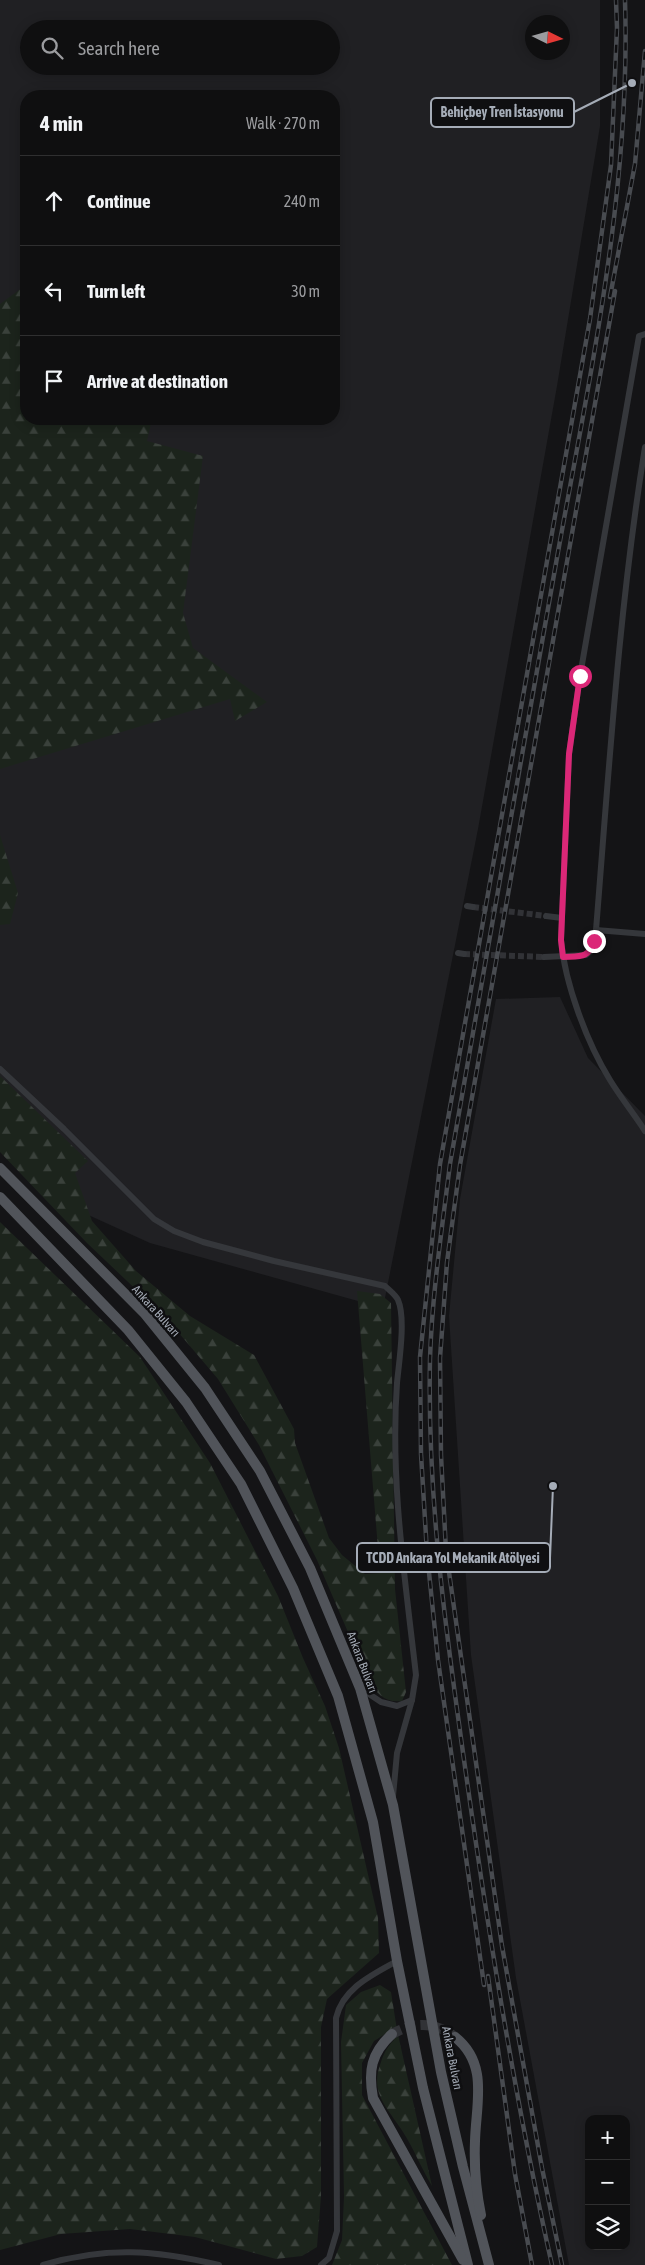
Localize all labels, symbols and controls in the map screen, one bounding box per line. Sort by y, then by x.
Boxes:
north arrow [525,15,570,60]
search box [20,20,340,75]
icon: search [38,34,66,62]
text: Search here [78,37,160,59]
callout: Behiçbey Tren İstasyonu [431,98,574,127]
text: Behiçbey Tren İstasyonu [441,103,564,120]
text: 4 min [40,111,83,135]
text: Walk · 270 m [246,114,320,132]
icon: ahead [40,187,68,215]
text: Continue [87,190,151,212]
text: 240 m [284,192,320,210]
icon: left [40,277,68,305]
text: Turn left [87,280,145,302]
text: 30 m [291,282,320,300]
icon: arrive [40,367,68,395]
text: Arrive at destination [87,370,228,392]
route start [569,665,592,688]
route end [583,930,606,953]
street label: Ankara Bulvarı [129,1282,183,1340]
callout: TCDD Ankara Yol Mekanik Atölyesi [357,1543,550,1572]
text: TCDD Ankara Yol Mekanik Atölyesi [366,1550,540,1566]
street label: Ankara Bulvarı [344,1629,380,1695]
street label: Ankara Bulvarı [439,2025,465,2091]
map controls [585,2115,630,2250]
button: + [585,2115,630,2160]
button: − [585,2160,630,2205]
button: layers [585,2205,630,2250]

